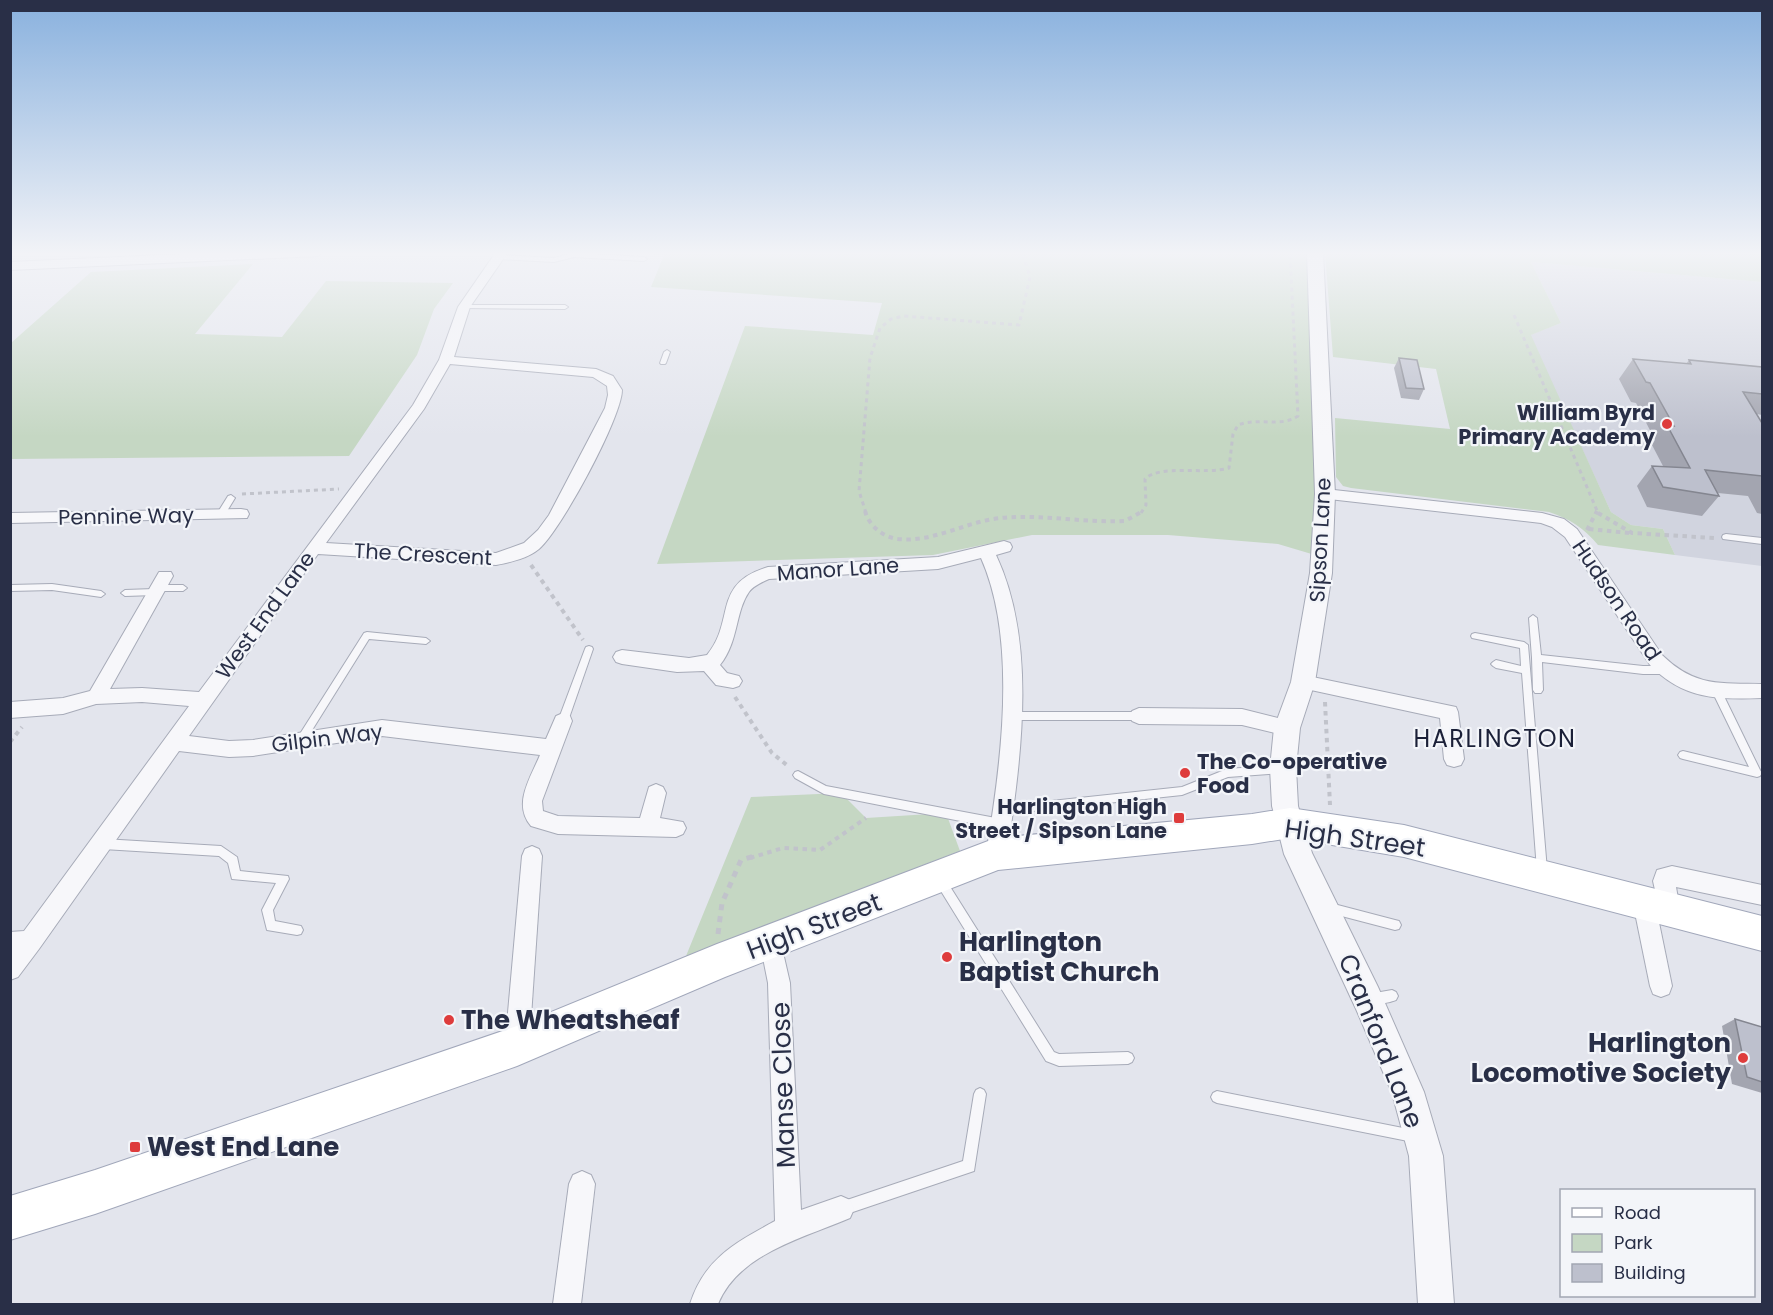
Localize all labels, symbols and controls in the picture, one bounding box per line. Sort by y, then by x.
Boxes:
place label: William Byrd Primary Academy [1458,398,1656,451]
marker: William Byrd Primary Academy [1660,417,1674,431]
street label: Sipson Lane [1302,477,1338,603]
street label: Pennine Way [58,500,194,532]
street label: Hudson Road [1566,534,1668,666]
street label: The Crescent [353,536,493,572]
street label: West End Lane [209,545,321,685]
street label: Manor Lane [776,550,900,588]
street label: Gilpin Way [270,717,384,759]
district label: HARLINGTON [1414,722,1576,755]
place label: The Co-operative Food [1197,747,1387,800]
marker: The Co-operative Food [1178,766,1192,780]
place label: Harlington High Street / Sipson Lane [955,792,1167,845]
street label: High Street [1282,810,1428,866]
marker: Harlington High Street / Sipson Lane [1172,811,1186,825]
street label: High Street [741,884,887,968]
place label: Harlington Baptist Church [959,924,1160,990]
street label: Cranford Lane [1330,949,1432,1133]
marker: Harlington Baptist Church [940,950,954,964]
street label: Manse Close [762,1001,804,1169]
place label: The Wheatsheaf [461,1002,680,1038]
marker: The Wheatsheaf [442,1013,456,1027]
place label: Harlington Locomotive Society [1471,1025,1732,1091]
marker: Harlington Locomotive Society [1736,1051,1750,1065]
place label: West End Lane [147,1129,339,1165]
marker: West End Lane [128,1140,142,1154]
legend [1560,1189,1755,1297]
text: Road [1614,1200,1661,1225]
text: Park [1614,1230,1653,1255]
text: Building [1614,1260,1686,1285]

